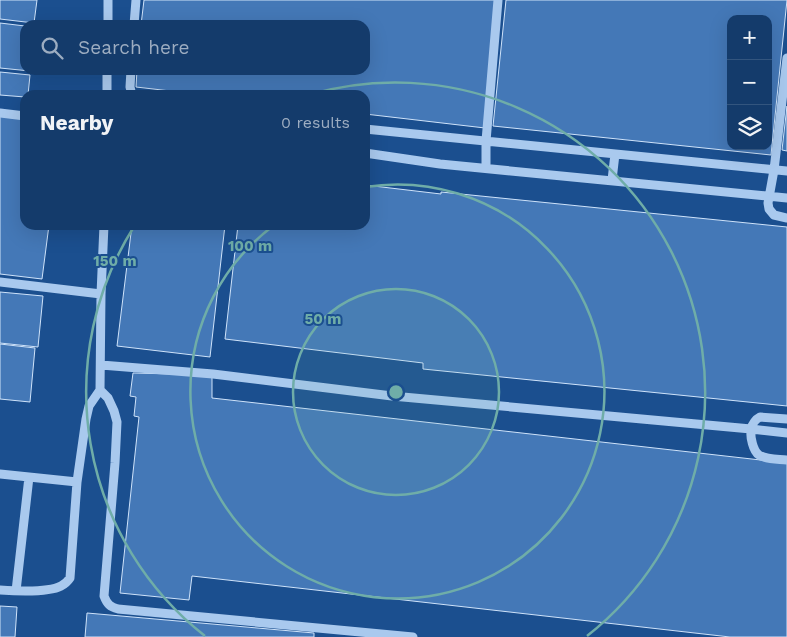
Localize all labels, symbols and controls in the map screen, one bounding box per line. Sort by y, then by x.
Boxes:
map controls [727,15,772,150]
button: + [727,15,772,60]
search box [20,20,370,75]
icon: search [38,34,66,62]
text: Search here [78,36,189,59]
button: − [727,60,772,105]
button: layers [727,105,772,150]
text: Nearby [40,110,113,135]
text: 0 results [281,113,350,132]
text: 100 m [228,237,272,255]
text: 150 m [93,252,137,270]
text: 50 m [305,310,341,328]
centre of rings [387,383,405,401]

